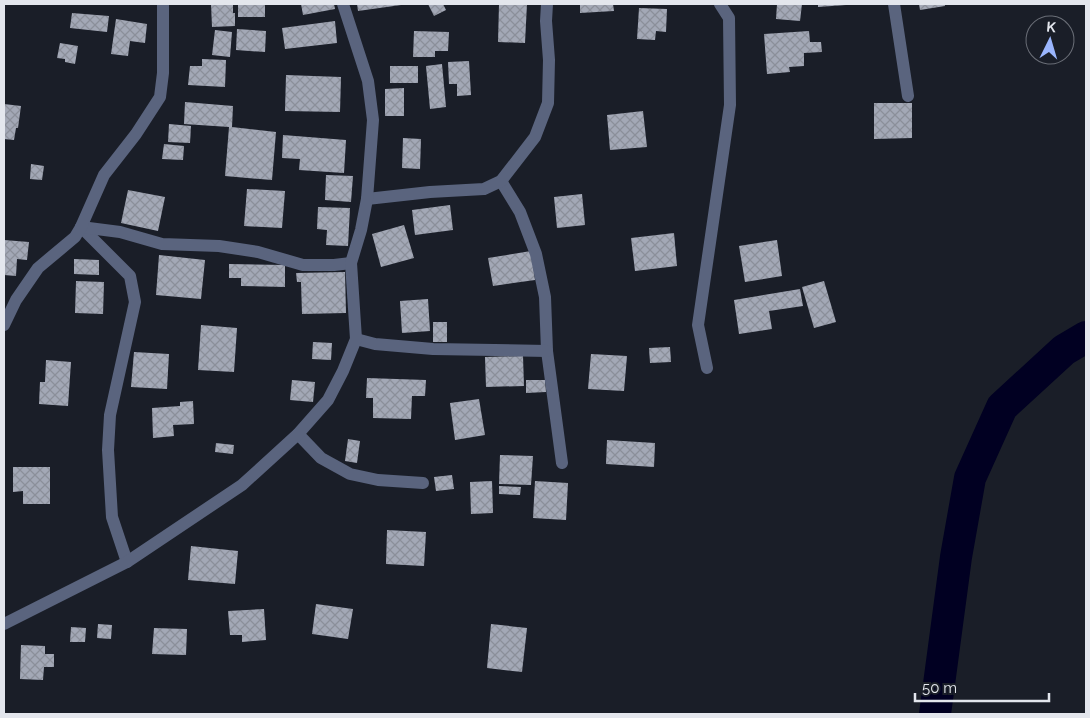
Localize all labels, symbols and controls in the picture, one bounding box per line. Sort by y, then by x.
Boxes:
north arrow [1025,15,1075,65]
text: K [1046,19,1057,35]
scale bar [915,670,1049,702]
text: 50 m [922,679,957,697]

